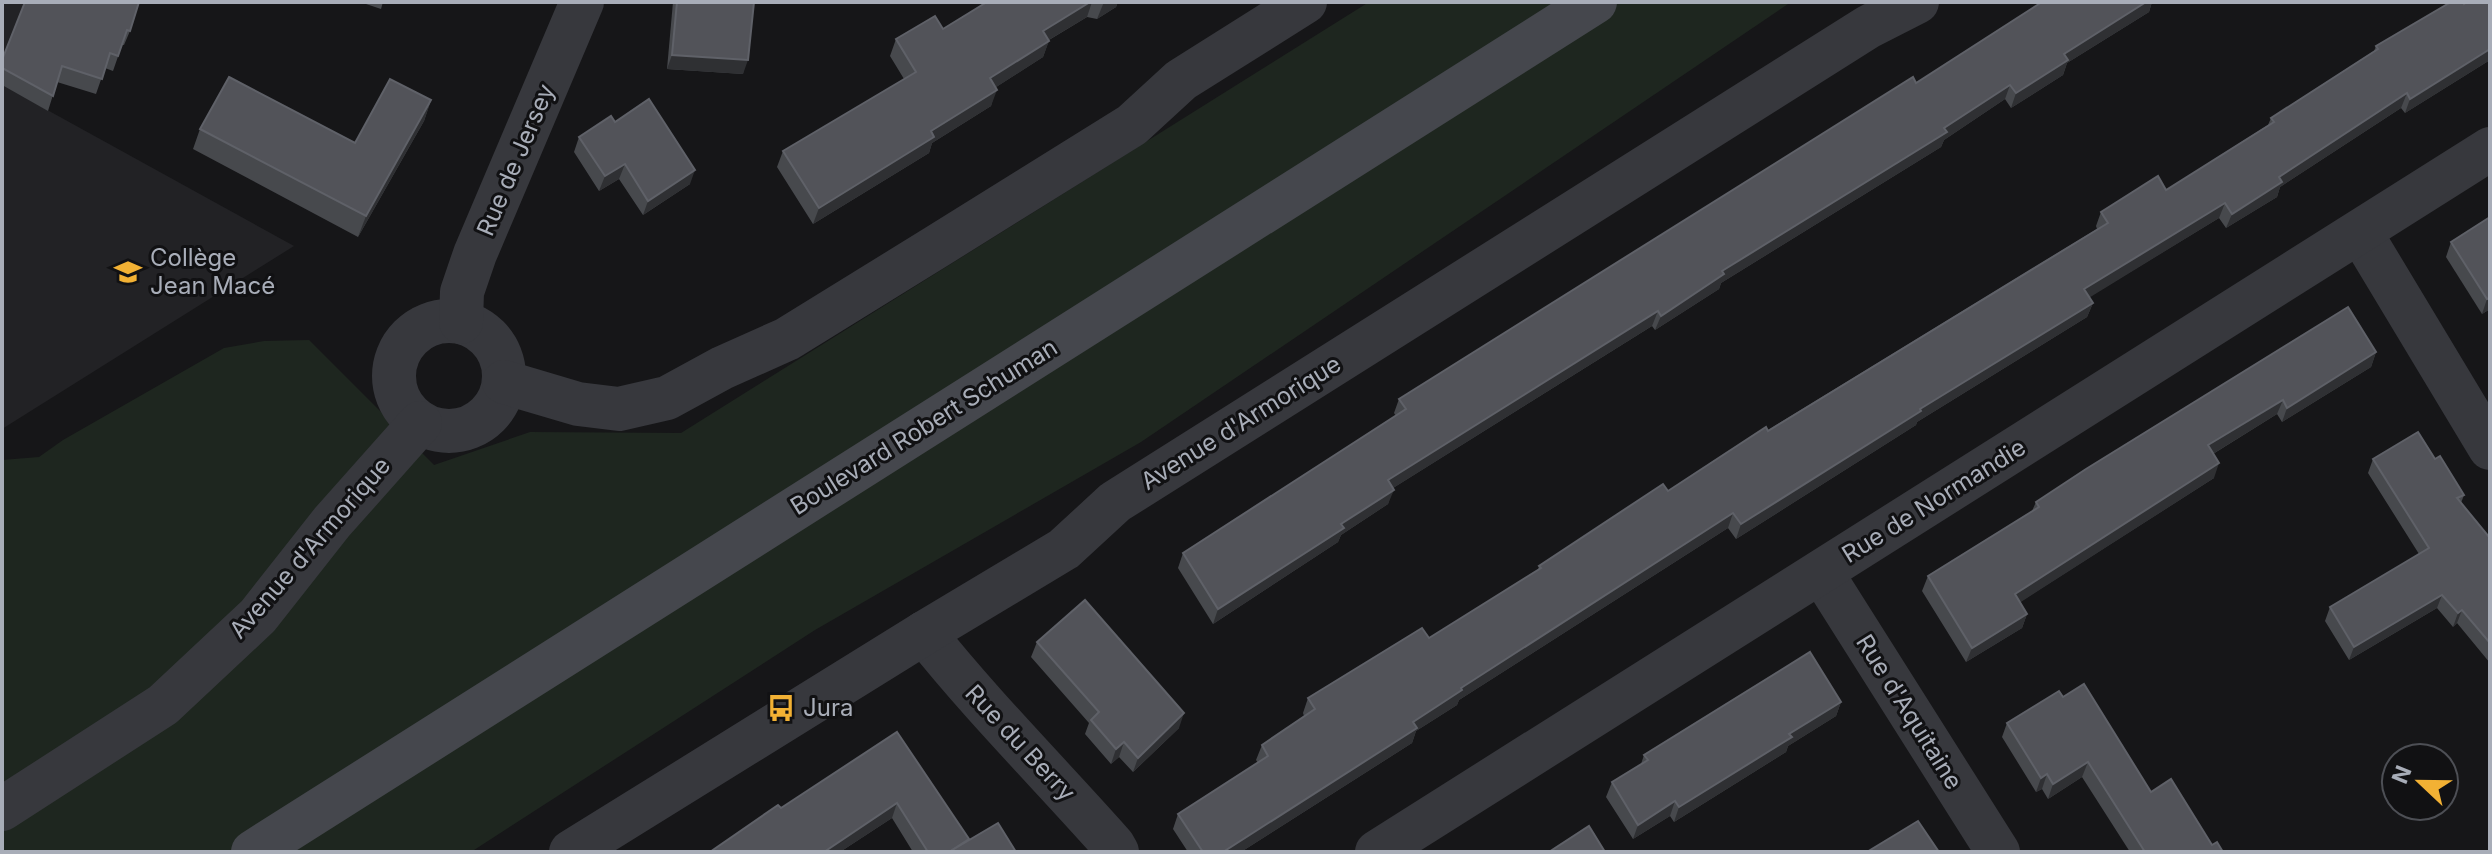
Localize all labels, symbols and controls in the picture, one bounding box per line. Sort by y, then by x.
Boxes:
street label: Rue de Jersey [470,79,561,240]
place label: Collège Jean Macé [150,243,275,300]
school or university icon: Collège Jean Macé [113,257,143,287]
street label: Boulevard Robert Schuman [785,332,1062,521]
street label: Avenue d'Armorique [1135,349,1346,496]
street label: Rue de Normandie [1837,432,2031,569]
street label: Avenue d'Armorique [223,451,396,644]
street label: Rue d'Aquitaine [1850,629,1969,794]
street label: Rue du Berry [959,679,1081,807]
bus stop icon: Jura [766,693,796,723]
place label: Jura [803,693,853,722]
north arrow [2380,742,2460,822]
text: N [2386,762,2417,787]

